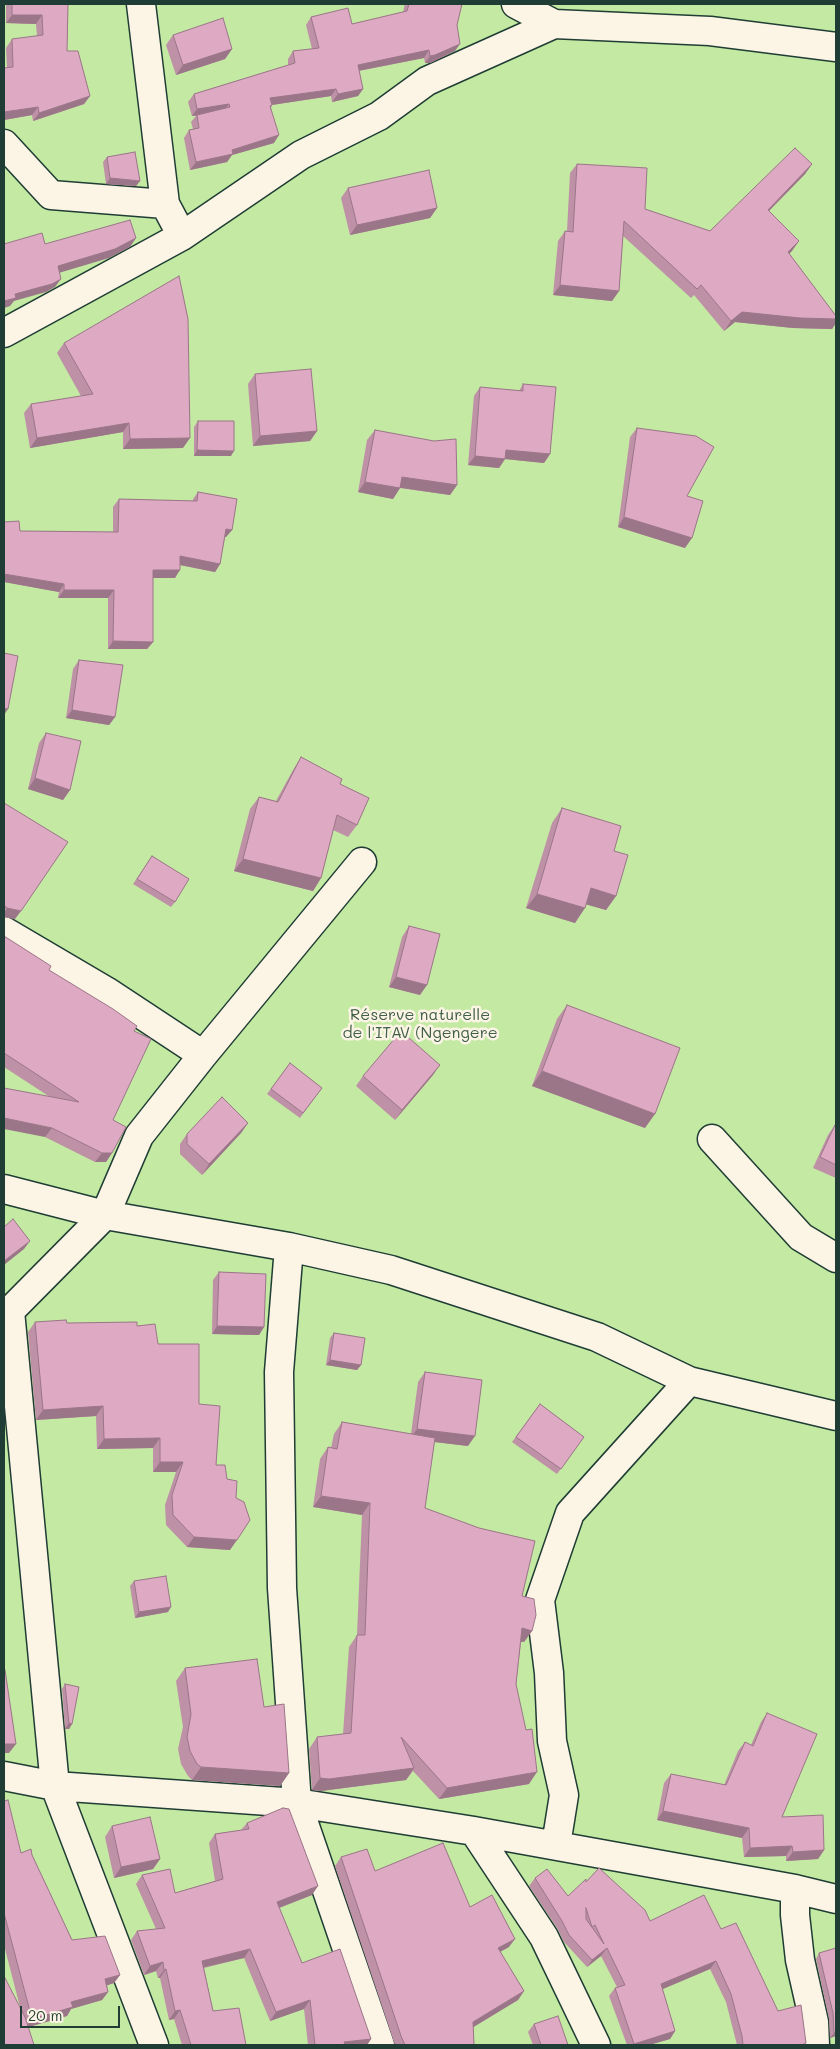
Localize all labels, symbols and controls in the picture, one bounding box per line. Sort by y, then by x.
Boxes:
park label: Réserve naturelle de l'ITAV (Ngengere [342,1005,498,1043]
scale bar [22,1996,122,2028]
text: 20 m [28,2005,62,2025]

